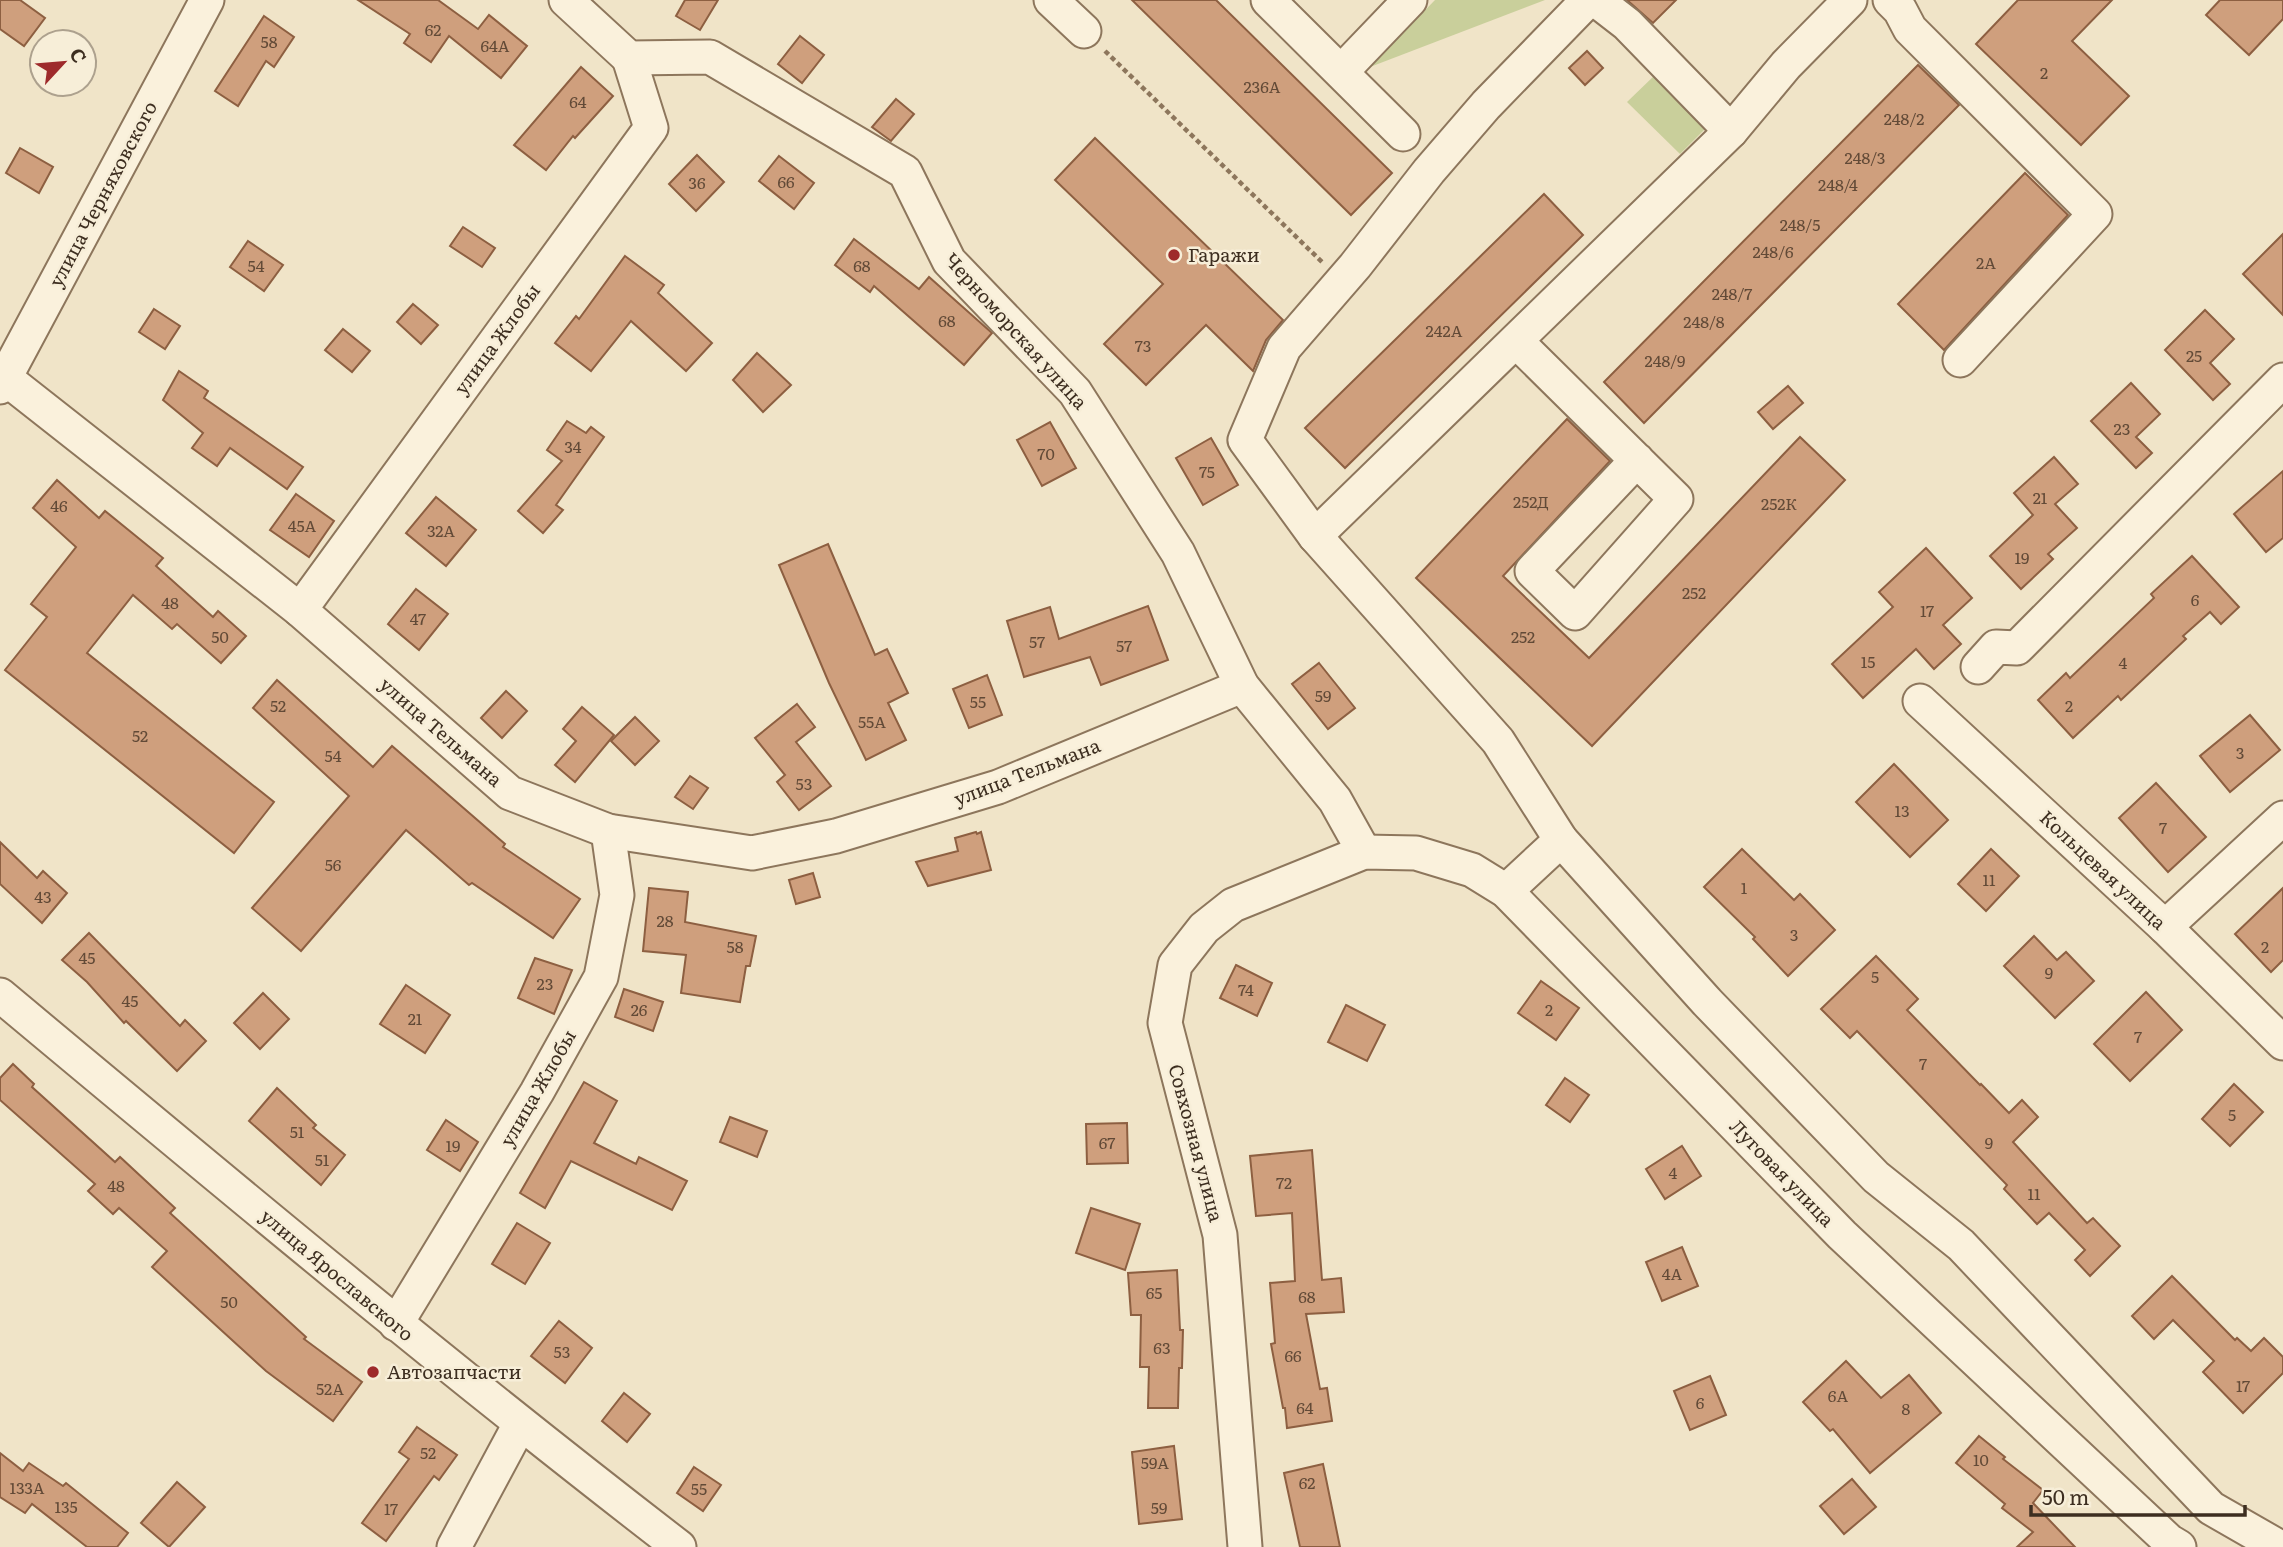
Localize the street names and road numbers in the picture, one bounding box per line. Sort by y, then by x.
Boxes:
street label: улица Черняховского [41,96,163,292]
street label: Черноморская улица [939,246,1095,415]
street label: улица Жлобы [446,277,546,400]
street label: улица Тельмана [374,670,510,793]
street label: улица Тельмана [949,730,1105,812]
street label: Кольцевая улица [2034,803,2174,936]
street label: улица Жлобы [492,1024,582,1151]
street label: Совхозная улица [1162,1061,1232,1226]
street label: Луговая улица [1724,1112,1842,1233]
street label: улица Ярославского [255,1202,420,1347]

